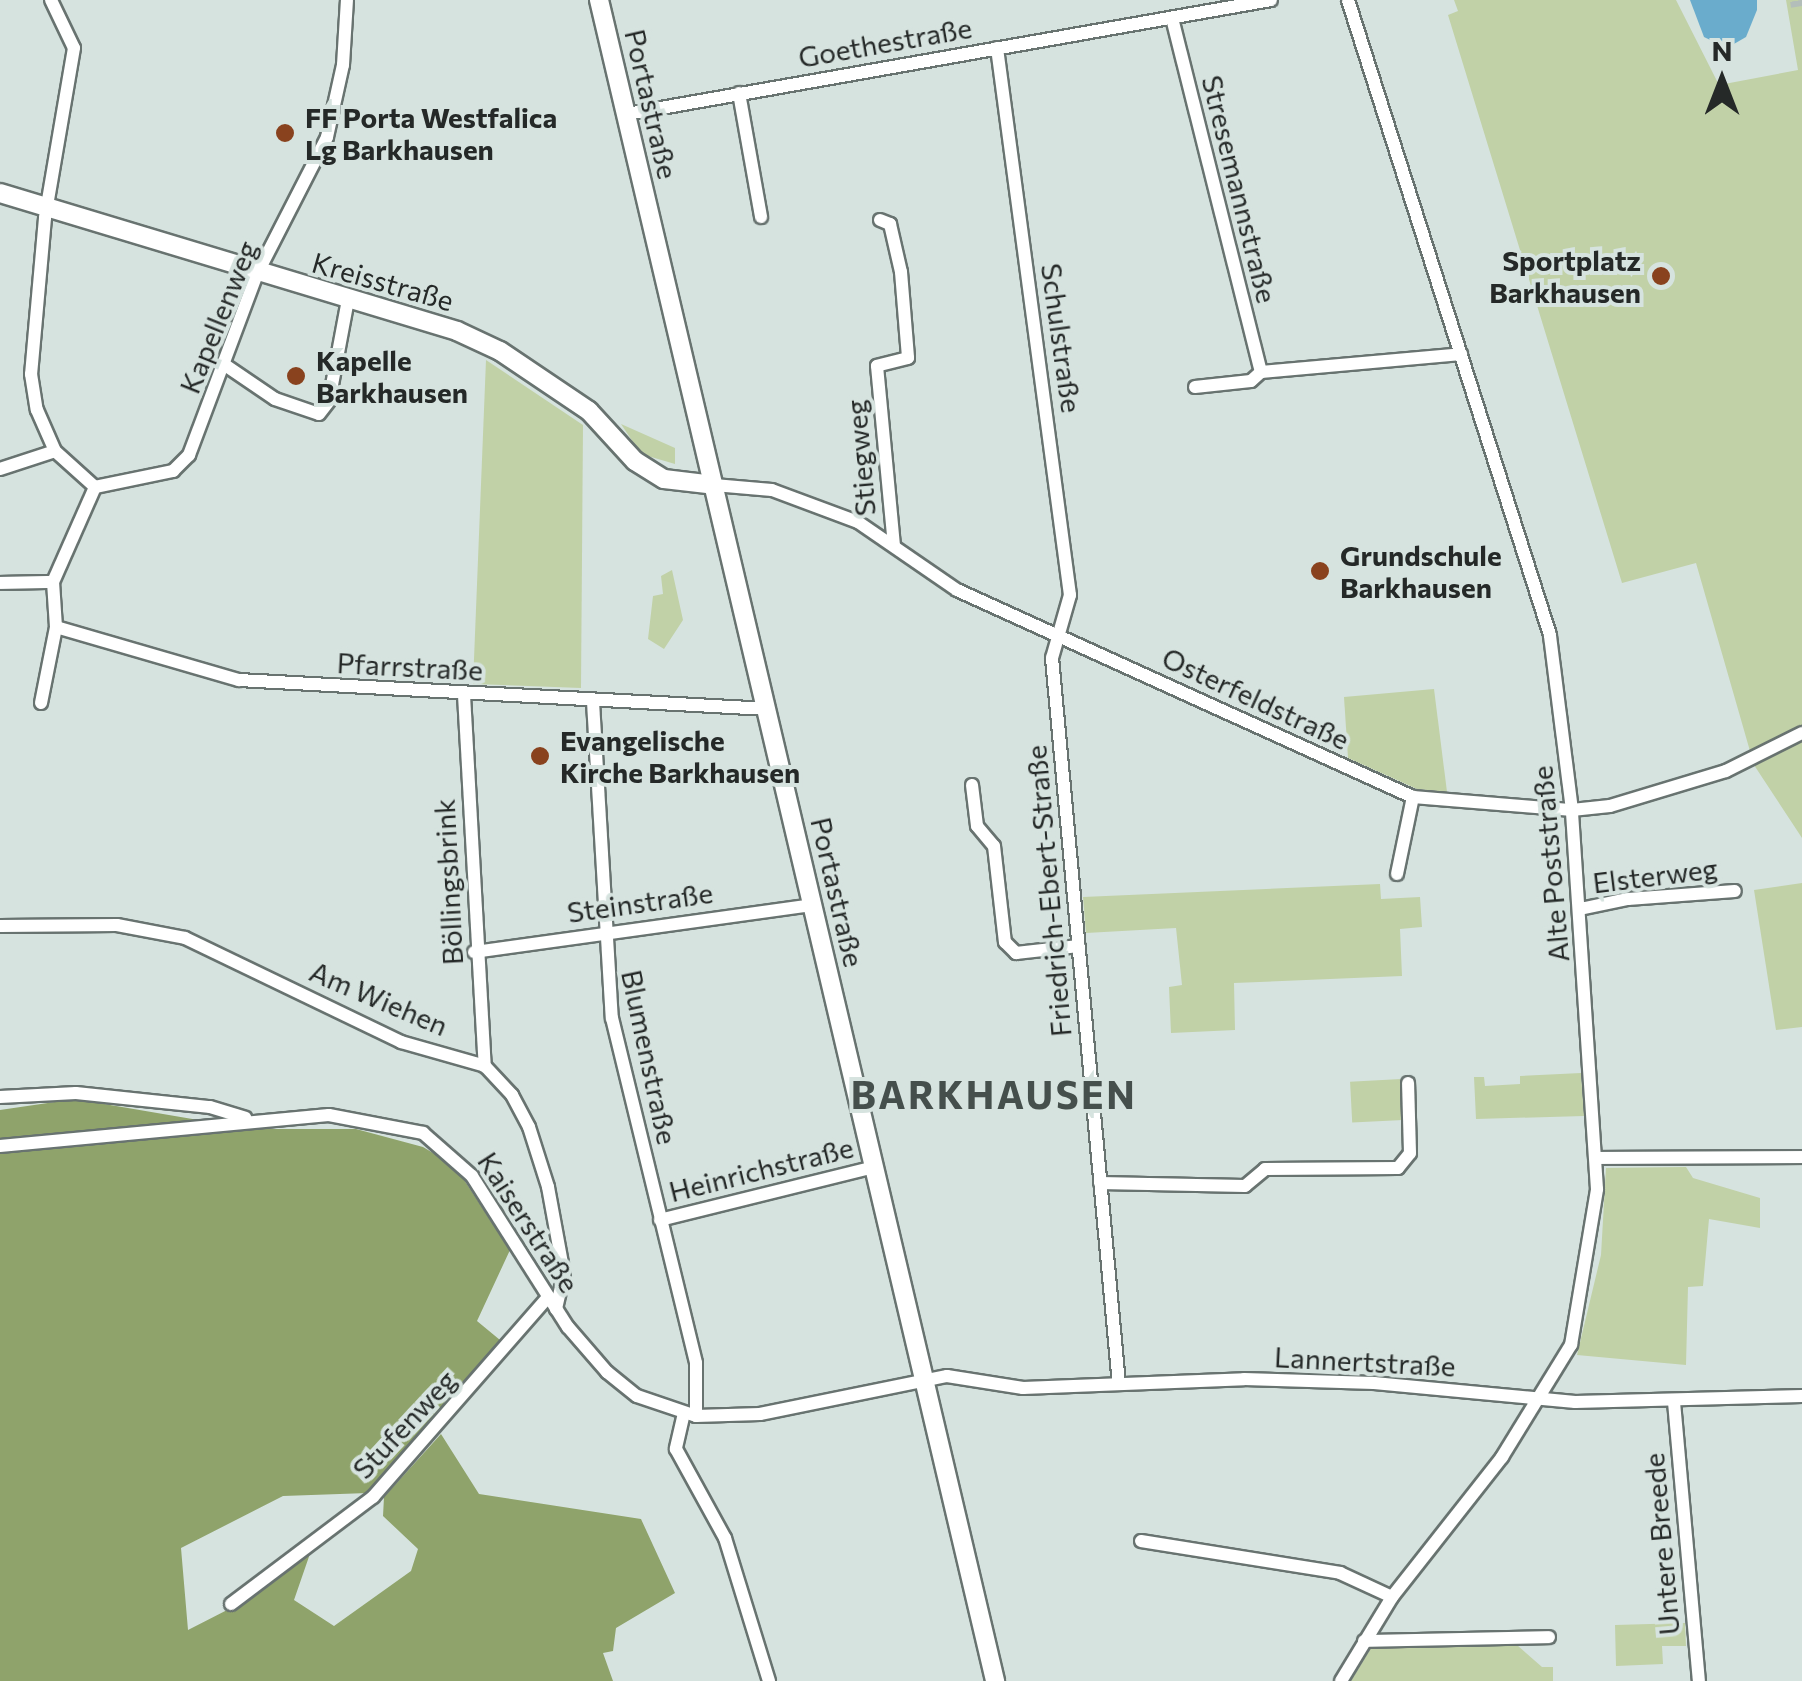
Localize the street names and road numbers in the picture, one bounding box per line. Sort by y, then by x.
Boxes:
street label: Goethestraße [796,10,974,74]
street label: Portastraße [618,26,686,182]
street label: Stresemannstraße [1195,72,1285,306]
street label: Kapellenweg [172,236,264,398]
street label: Kreisstraße [308,245,458,317]
street label: Schulstraße [1035,261,1089,415]
street label: Stiegweg [838,398,882,518]
street label: Osterfeldstraße [1157,640,1355,756]
street label: Pfarrstraße [336,645,484,687]
street label: Friedrich-Ebert-Straße [1019,744,1077,1038]
street label: Alte Poststraße [1525,764,1575,964]
street label: Böllingsbrink [427,798,469,966]
street label: Portastraße [804,814,872,970]
street label: Elsterweg [1591,851,1719,899]
street label: Steinstraße [565,875,715,929]
street label: Am Wiehen [305,954,453,1042]
street label: Blumenstraße [615,967,685,1147]
street label: Heinrichstraße [665,1130,857,1208]
street label: Kaiserstraße [471,1146,587,1298]
street label: Lannertstraße [1273,1339,1457,1383]
street label: Stufenweg [345,1363,463,1485]
street label: Untere Breede [1636,1452,1686,1636]

